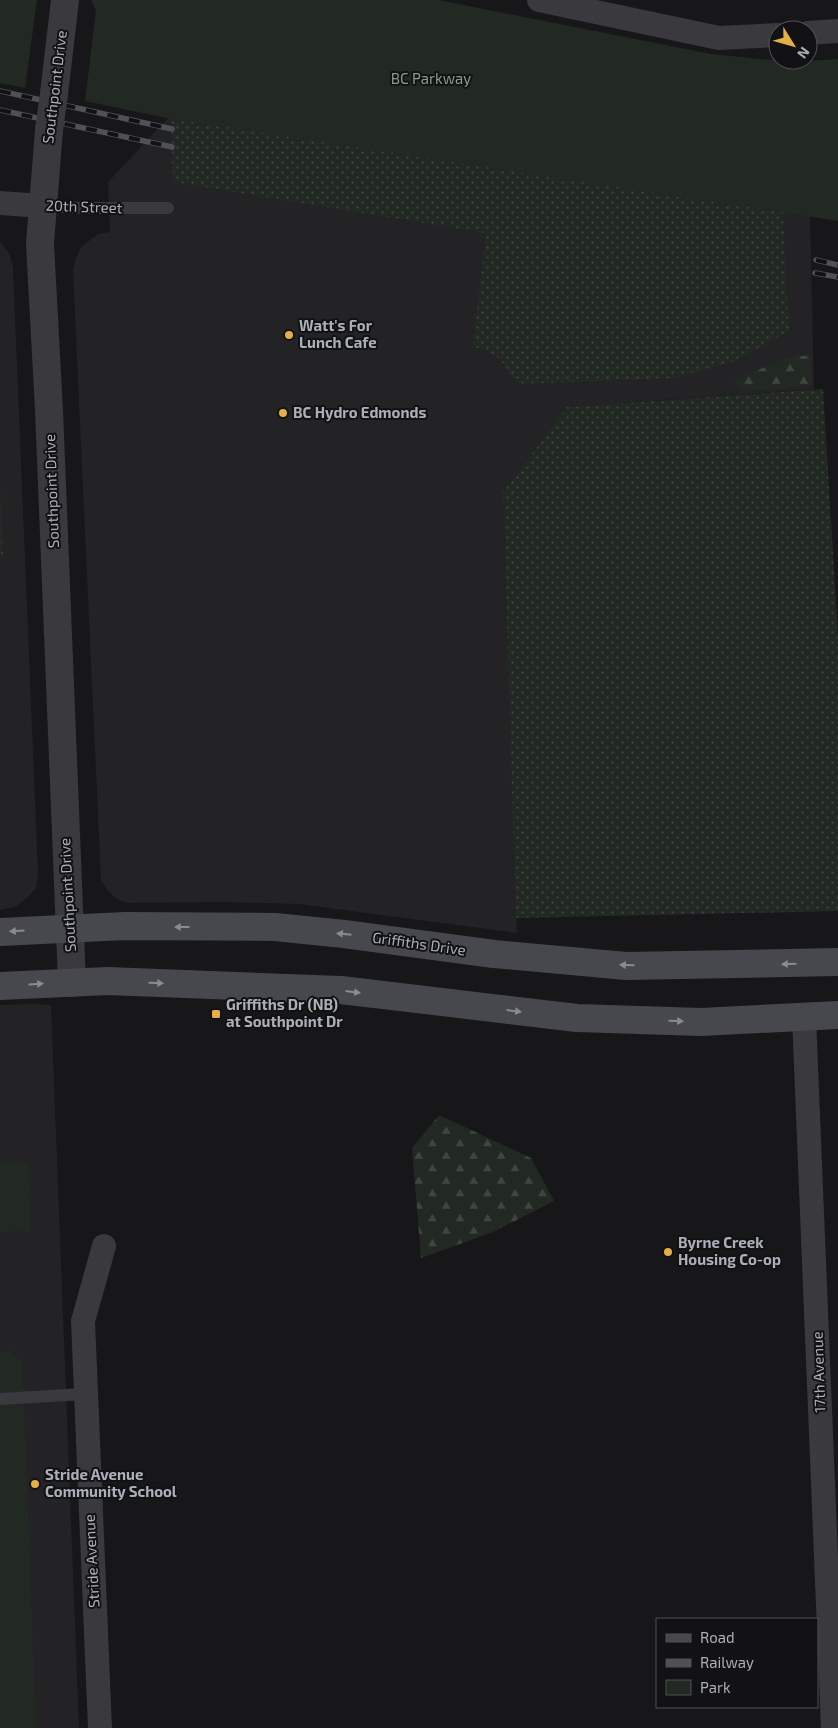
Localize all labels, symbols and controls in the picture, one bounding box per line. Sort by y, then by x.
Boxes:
north arrow [768,20,818,70]
street label: Southpoint Drive [38,29,70,145]
text: N [794,44,814,62]
park label: BC Parkway [391,69,471,87]
street label: 20th Street [45,196,123,216]
place label: Watt's For Lunch Cafe [299,316,377,351]
marker: Watt's For Lunch Cafe [283,329,295,341]
place label: BC Hydro Edmonds [293,403,426,422]
marker: BC Hydro Edmonds [277,407,289,419]
street label: Southpoint Drive [40,434,62,548]
street label: Southpoint Drive [55,838,79,953]
one-way arrow [173,923,189,931]
one-way arrow [9,927,25,935]
street label: Griffiths Drive [371,928,467,958]
one-way arrow [335,930,351,938]
one-way arrow [781,960,797,968]
one-way arrow [619,961,635,969]
one-way arrow [28,979,44,987]
one-way arrow [149,979,165,987]
one-way arrow [345,988,361,996]
place label: Griffiths Dr (NB) at Southpoint Dr [226,995,343,1030]
one-way arrow [507,1007,523,1015]
marker: Griffiths Dr (NB) at Southpoint Dr [210,1008,222,1020]
one-way arrow [668,1017,684,1025]
place label: Byrne Creek Housing Co-op [678,1233,781,1268]
marker: Byrne Creek Housing Co-op [662,1246,674,1258]
street label: 17th Avenue [808,1331,828,1413]
place label: Stride Avenue Community School [45,1465,177,1501]
marker: Stride Avenue Community School [29,1478,41,1490]
street label: Stride Avenue [80,1514,102,1608]
legend [656,1618,818,1708]
text: Road [700,1628,735,1646]
text: Railway [700,1653,754,1671]
text: Park [700,1678,731,1696]

